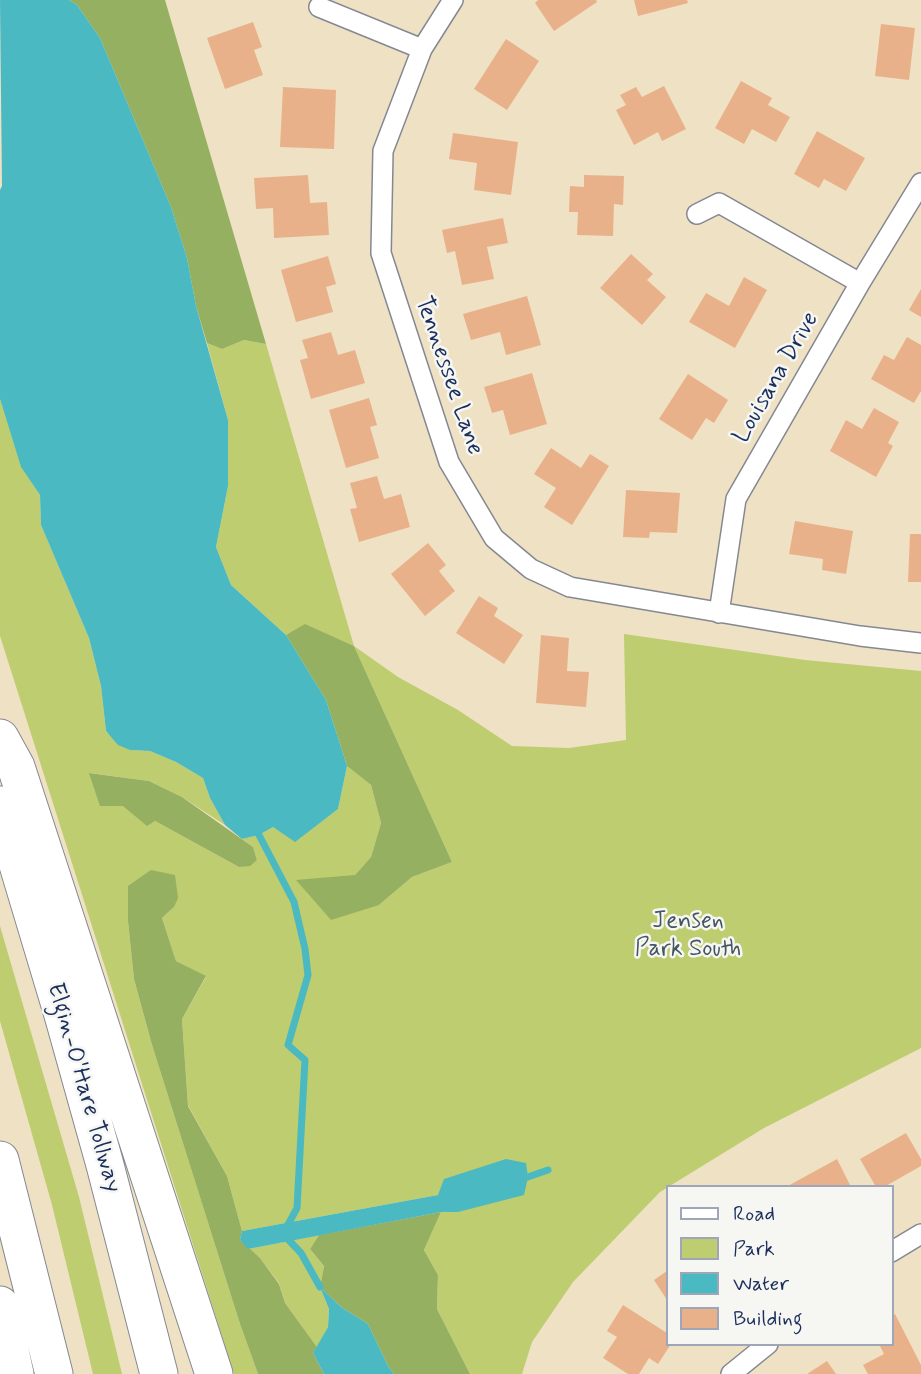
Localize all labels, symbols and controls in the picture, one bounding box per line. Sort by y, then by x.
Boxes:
street label: Tennessee Lane [407,293,489,459]
street label: Louisana Drive [728,307,826,449]
park label: Jensen Park South [635,908,741,964]
street label: Elgin-O'Hare Tollway [39,980,127,1196]
legend [666,1185,893,1346]
text: Road [733,1200,775,1228]
text: Park [733,1235,775,1263]
text: Water [733,1270,789,1298]
text: Building [733,1305,803,1333]

